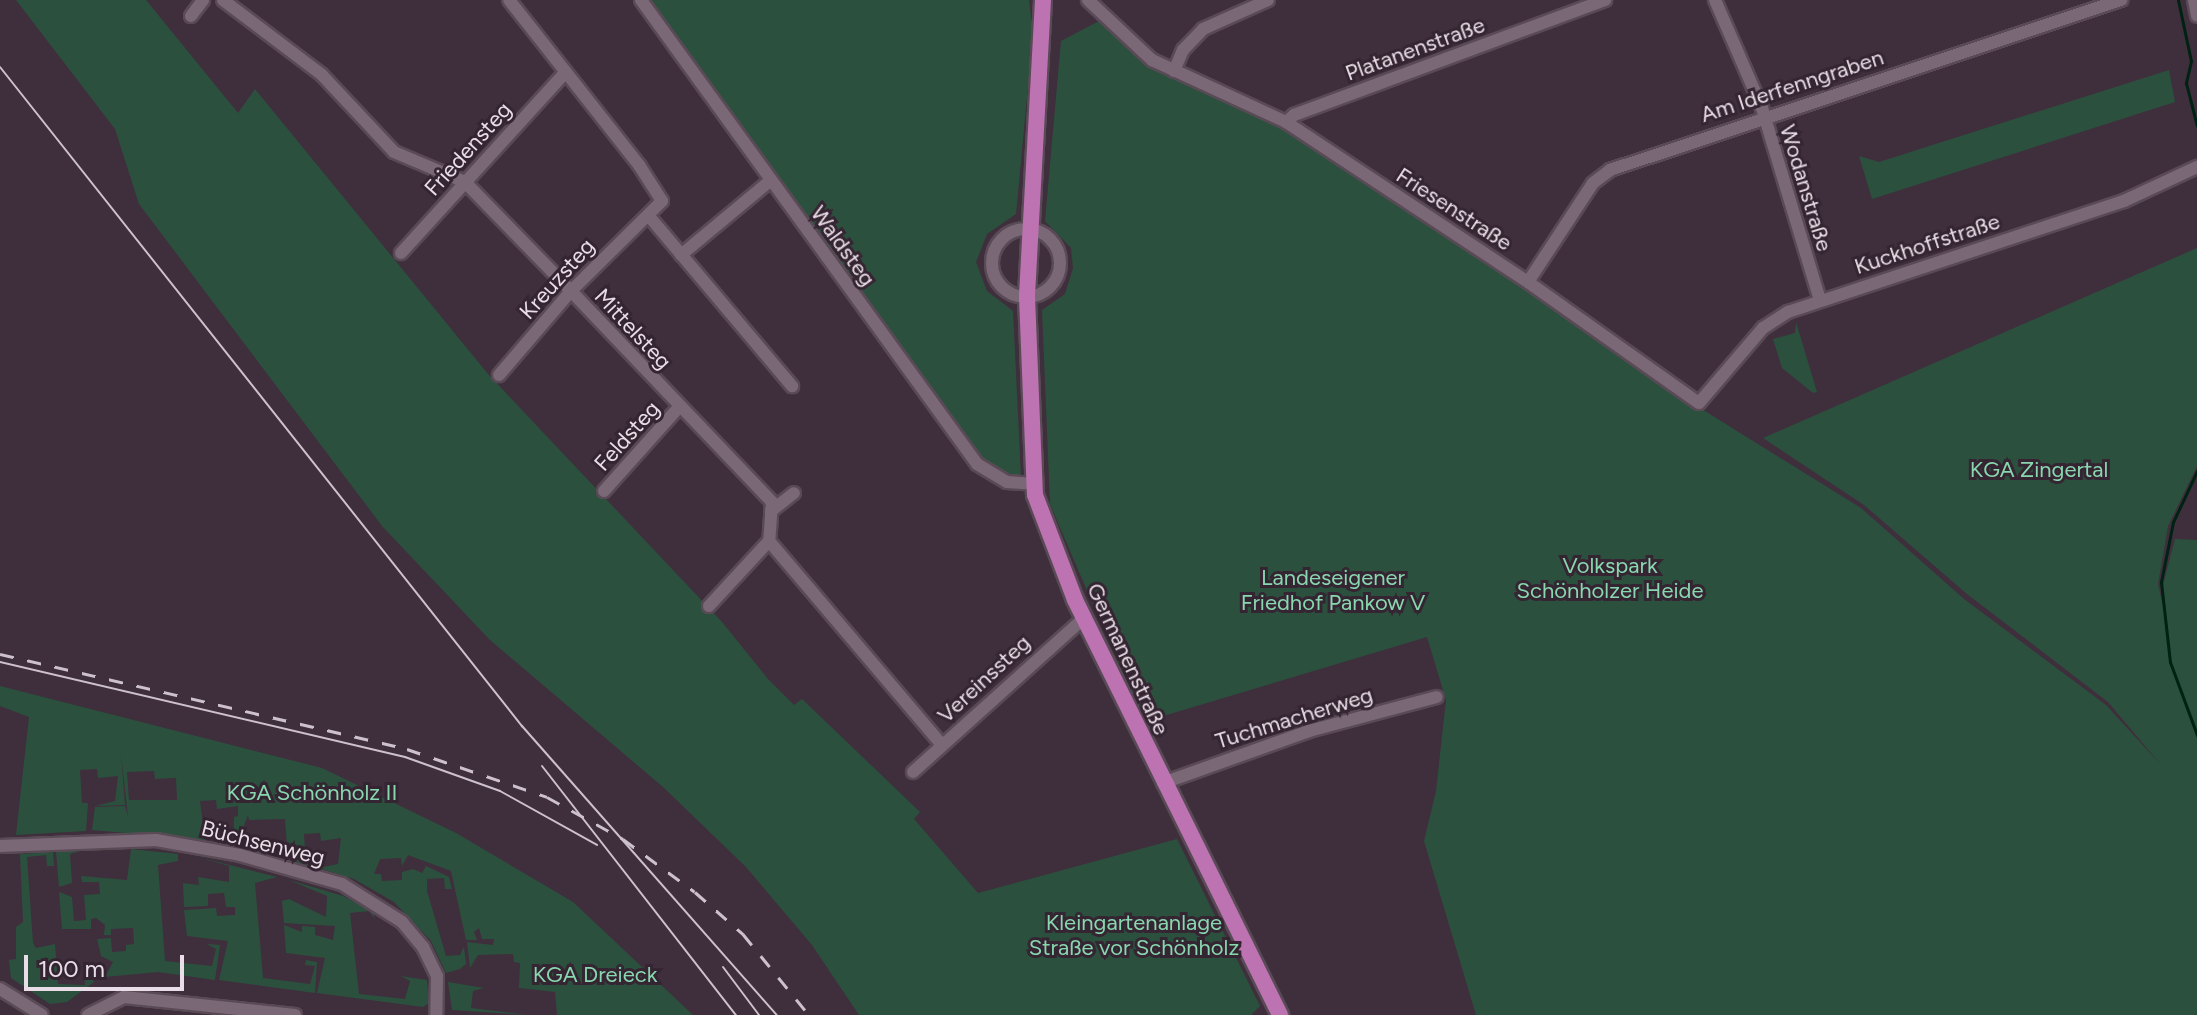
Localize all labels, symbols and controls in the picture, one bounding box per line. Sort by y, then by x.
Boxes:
street label: Platanenstraße [1342,12,1488,86]
street label: Am Iderfenngraben [1697,44,1887,128]
street label: Friedensteg [419,97,517,201]
street label: Wodanstraße [1774,121,1838,255]
street label: Friesenstraße [1391,162,1517,256]
street label: Waldsteg [805,201,881,291]
street label: Kuckhoffstraße [1851,208,2003,280]
street label: Kreuzsteg [514,233,600,325]
street label: Mittelsteg [589,283,677,375]
street label: Feldsteg [589,396,665,476]
park label: KGA Zingertal [1970,457,2108,483]
park label: Volkspark Schönholzer Heide [1517,552,1703,604]
park label: Landeseigener Friedhof Pankow V [1241,564,1425,616]
street label: Germanenstraße [1081,579,1175,739]
street label: Vereinssteg [932,629,1036,729]
street label: Tuchmacherweg [1212,682,1376,754]
park label: KGA Schönholz II [226,780,398,806]
street label: Büchsenweg [199,815,327,871]
park label: Kleingartenanlage Straße vor Schönholz [1029,909,1239,960]
scale bar [28,939,188,989]
text: 100 m [38,954,105,983]
park label: KGA Dreieck [533,962,657,988]

